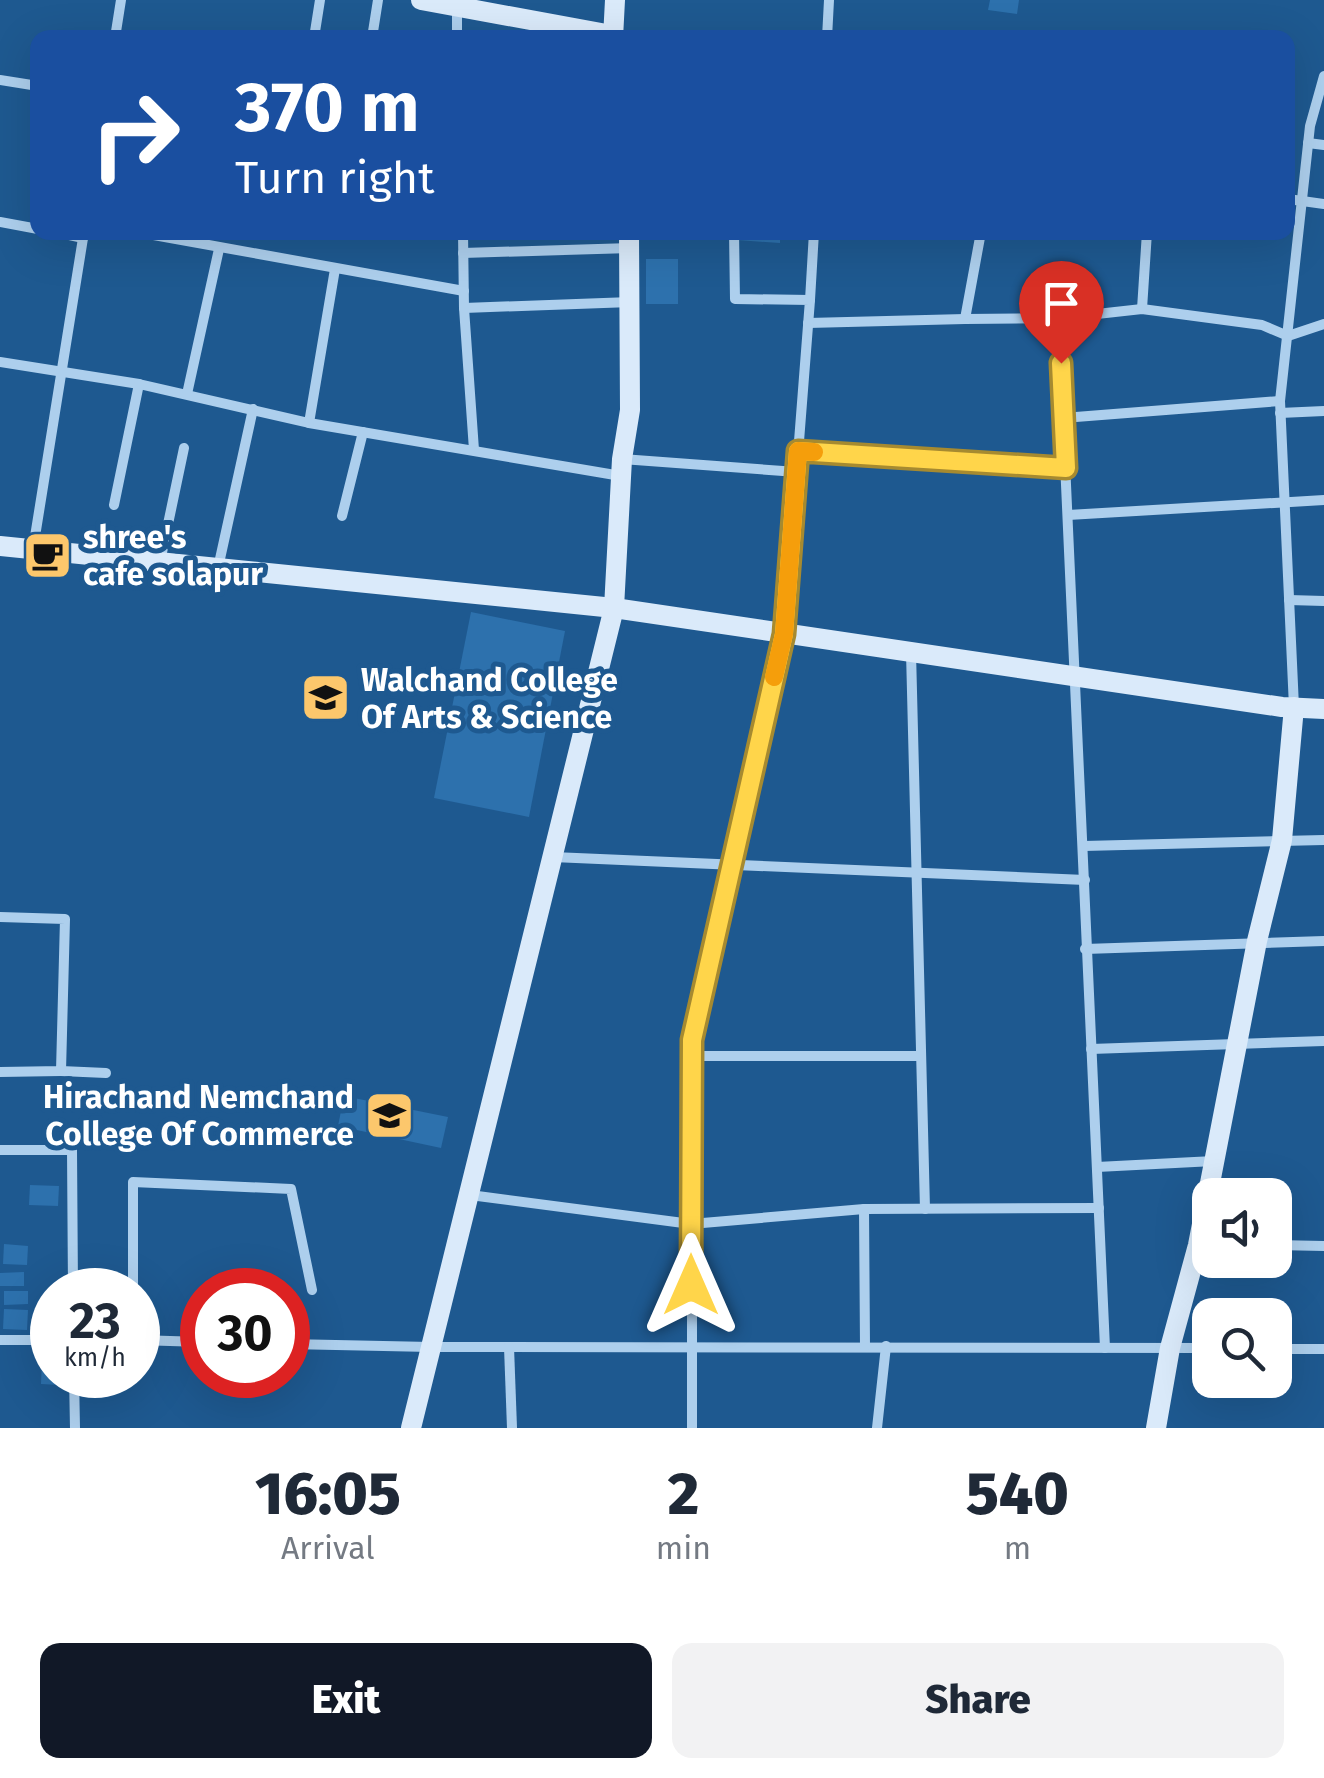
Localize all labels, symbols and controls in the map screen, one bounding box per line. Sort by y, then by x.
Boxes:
text: 370 m [235,66,420,150]
icon: right [70,70,200,200]
text: Turn right [235,151,434,205]
pin [1019,261,1104,364]
icon: arrive [1034,276,1089,331]
place label: shree's cafe solapur [83,518,263,593]
cafe icon: shree's cafe solapur [22,529,74,581]
place label: Walchand College Of Arts & Science [361,661,618,736]
school or university icon: Walchand College Of Arts & Science [300,672,352,724]
place label: Hirachand Nemchand College Of Commerce [43,1078,354,1153]
school or university icon: Hirachand Nemchand College Of Commerce [363,1089,415,1141]
map controls [1192,1178,1292,1398]
button: sound [1192,1178,1292,1278]
position arrow [639,1233,743,1337]
speed limit sign: 30 [180,1268,310,1398]
text: 23 [69,1291,121,1351]
button: search [1192,1298,1292,1398]
text: km/h [64,1343,126,1373]
text: 16:05 [255,1458,401,1530]
text: 2 [668,1458,699,1530]
text: 540 [966,1458,1069,1530]
text: Arrival [281,1529,375,1567]
text: min [656,1529,711,1567]
text: m [1004,1529,1031,1567]
button: Exit [40,1643,652,1758]
button: Share [672,1643,1284,1758]

